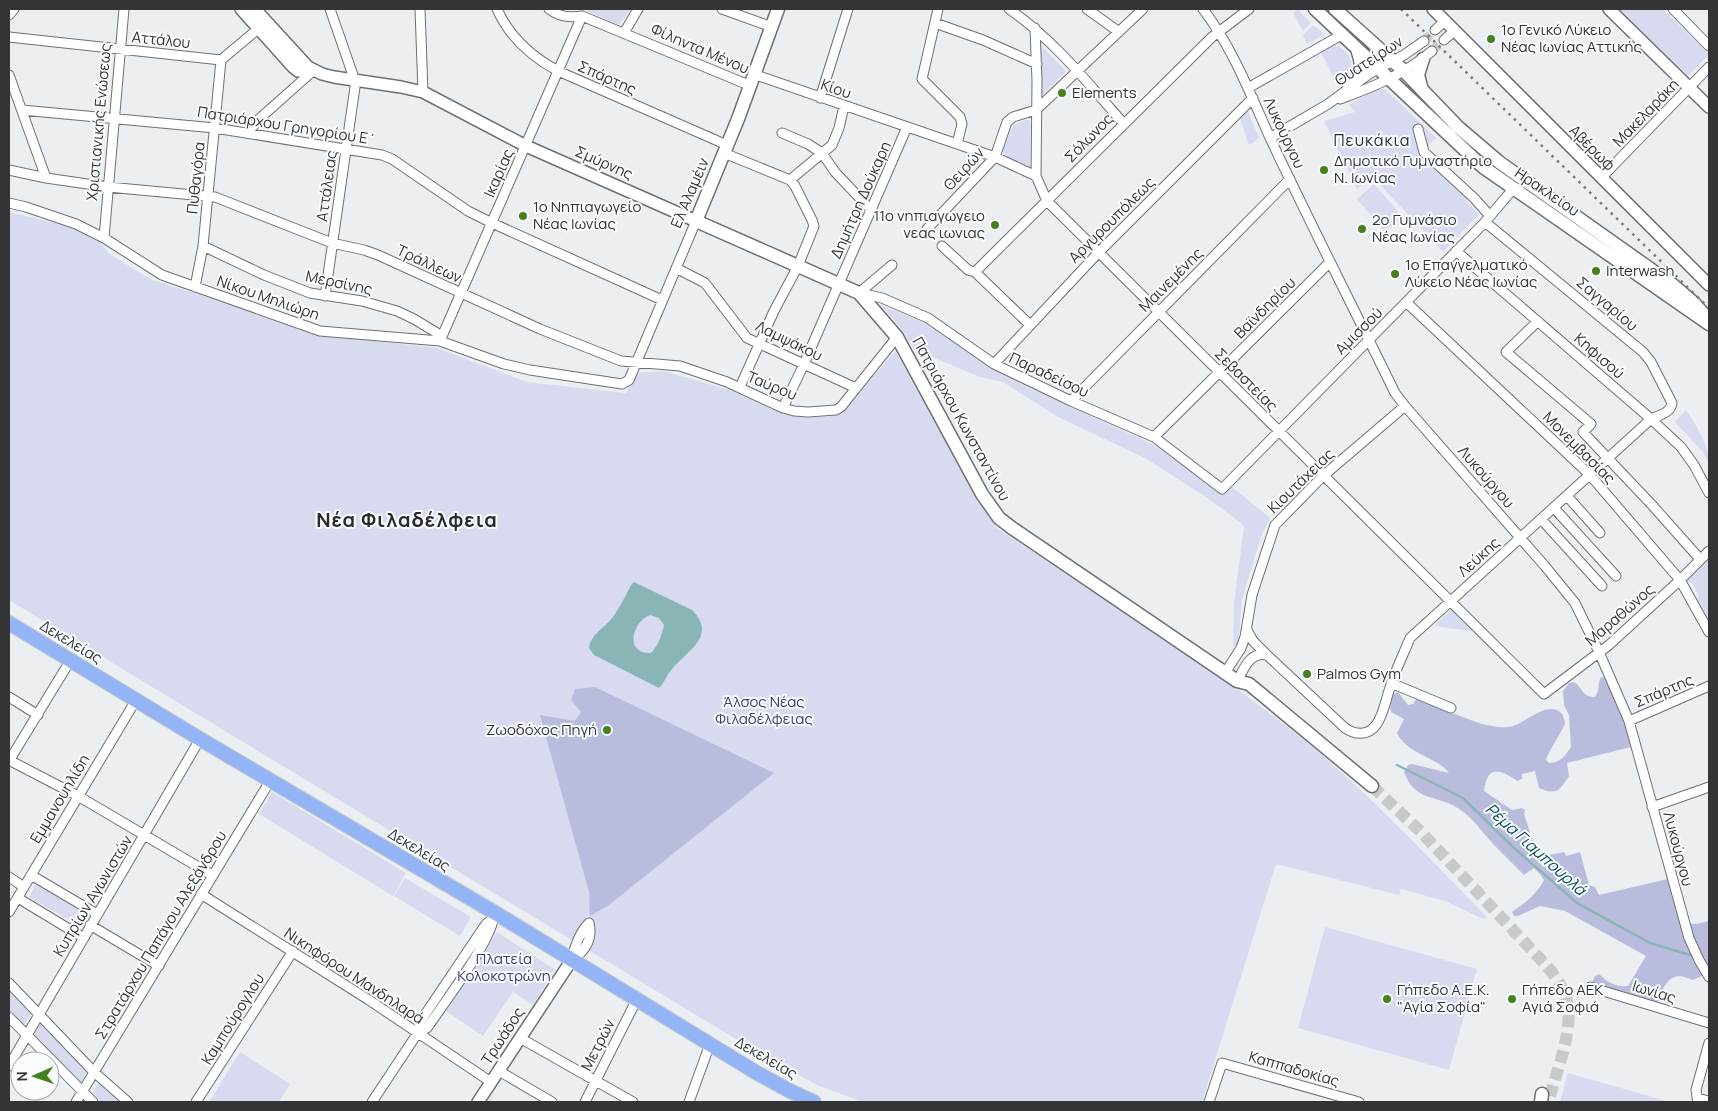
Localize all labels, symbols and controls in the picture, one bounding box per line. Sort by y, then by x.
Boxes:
street label: Φίληντα Μένου [648,18,753,79]
place label: 1ο Γενικό Λύκειο Νέας Ιωνίας Αττικής [1501,19,1642,57]
street label: Αττάλου [131,26,191,53]
street label: Θυατείρων [1331,31,1407,90]
marker: 1ο Γενικό Λύκειο Νέας Ιωνίας Αττικής [1485,33,1497,45]
street label: Χριστιανικής Ενώσεως [81,42,116,202]
street label: Σπάρτης [575,55,640,100]
street label: Κίου [818,74,854,103]
street label: Μακελαράκη [1608,74,1684,151]
place label: Elements [1072,82,1137,103]
marker: Elements [1056,87,1068,99]
street label: Λυκούργου [1259,94,1310,172]
street label: Πατριάρχου Γρηγορίου Ε΄ [196,101,378,150]
street label: Σόλωνος [1060,108,1117,167]
street label: Αβέρωφ [1565,120,1620,175]
district label: Πευκάκια [1334,129,1410,151]
street label: Δημήτρη Δούκαρη [825,138,896,262]
street label: Πυθαγόρα [181,141,210,215]
street label: Σμύρνης [572,141,636,185]
street label: Θειρών [939,142,989,195]
street label: Ικαρίας [479,145,519,200]
street label: Αττάλειας [311,149,342,223]
place label: Δημοτικό Γυμναστήριο Ν. Ιωνίας [1334,150,1492,188]
street label: Ελ Αλαμέιν [665,154,714,231]
street label: Ηρακλείου [1511,162,1584,221]
marker: Δημοτικό Γυμναστήριο Ν. Ιωνίας [1318,164,1330,176]
street label: Αργυρουπόλεως [1064,172,1159,267]
place label: 1ο Νηπιαγωγείο Νέας Ιωνίας [533,196,641,234]
place label: 11ο νηπιαγωγειο νεας ιωνιας [873,205,985,243]
place label: 2ο Γυμνάσιο Νέας Ιωνίας [1372,209,1457,247]
marker: 1ο Νηπιαγωγείο Νέας Ιωνίας [517,210,529,222]
marker: 11ο νηπιαγωγειο νεας ιωνιας [989,219,1001,231]
marker: 2ο Γυμνάσιο Νέας Ιωνίας [1356,223,1368,235]
street label: Τράλλεων [393,239,465,288]
street label: Μαινεμένης [1134,243,1207,316]
place label: 1ο Επαγγελματικό Λύκειο Νέας Ιωνίας [1405,254,1537,292]
place label: Interwash [1606,260,1675,281]
street label: Μερσίνης [304,265,374,300]
marker: Interwash [1590,265,1602,277]
marker: 1ο Επαγγελματικό Λύκειο Νέας Ιωνίας [1389,268,1401,280]
street label: Νίκου Μηλιώρη [214,270,322,325]
street label: Βαϊνδηρίου [1229,272,1300,343]
street label: Σαγγαρίου [1572,272,1643,336]
street label: Αμισσού [1330,302,1387,359]
street label: Λαμψάκου [752,315,826,366]
street label: Κηφισού [1570,328,1629,383]
street label: Πατριάρχου Κωνσταντίνου [908,333,1015,505]
street label: Σεβαστείας [1210,343,1283,416]
street label: Παραδείσου [1006,347,1092,402]
street label: Ταύρου [744,366,800,405]
street label: Μονεμβασίας [1539,407,1620,488]
street label: Λυκούργου [1453,441,1519,512]
street label: Κιουτάχειας [1263,443,1339,518]
district label: Νέα Φιλαδέλφεια [316,506,498,533]
street label: Λεύκης [1453,532,1504,581]
street label: Μαραθώνος [1581,579,1659,651]
street label: Δεκελείας [36,615,106,668]
place label: Palmos Gym [1317,663,1401,684]
marker: Palmos Gym [1301,668,1313,680]
street label: Σπάρτης [1631,669,1696,712]
park label: Άλσος Νέας Φιλαδέλφειας [715,691,813,729]
place label: Ζωοδόχος Πηγή [486,719,597,740]
marker: Ζωοδόχος Πηγή [601,724,613,736]
street label: Εμμανουηλίδη [25,750,94,847]
water label: Ρέμα Γιαμπουρλά [1481,798,1592,901]
street label: Λυκούργου [1658,809,1698,888]
street label: Δεκελείας [384,823,454,876]
street label: Στρατάρχου Παπάγου Αλεξάνδρου [90,826,231,1043]
street label: Κυπρίων Αγωνιστών [48,831,137,960]
street label: Νικηφόρου Μανδηλαρά [280,922,428,1029]
park label: Πλατεία Κολοκοτρώνη [457,948,551,986]
street label: Καμπούρογλου [196,969,269,1068]
street label: Ιωνίας [1630,975,1679,1008]
place label: Γήπεδο Α.Ε.Κ. "Αγία Σοφία" [1397,979,1490,1017]
place label: Γήπεδο ΑΕΚ Αγιά Σοφιά [1522,979,1603,1017]
marker: Γήπεδο Α.Ε.Κ. "Αγία Σοφία" [1381,993,1393,1005]
marker: Γήπεδο ΑΕΚ Αγιά Σοφιά [1506,993,1518,1005]
street label: Τρωάδος [476,1003,529,1069]
street label: Μετρών [576,1015,620,1074]
street label: Δεκελείας [731,1031,802,1084]
street label: Καππαδοκίας [1246,1046,1342,1091]
north arrow [10,1051,60,1101]
text: N [12,1071,31,1082]

